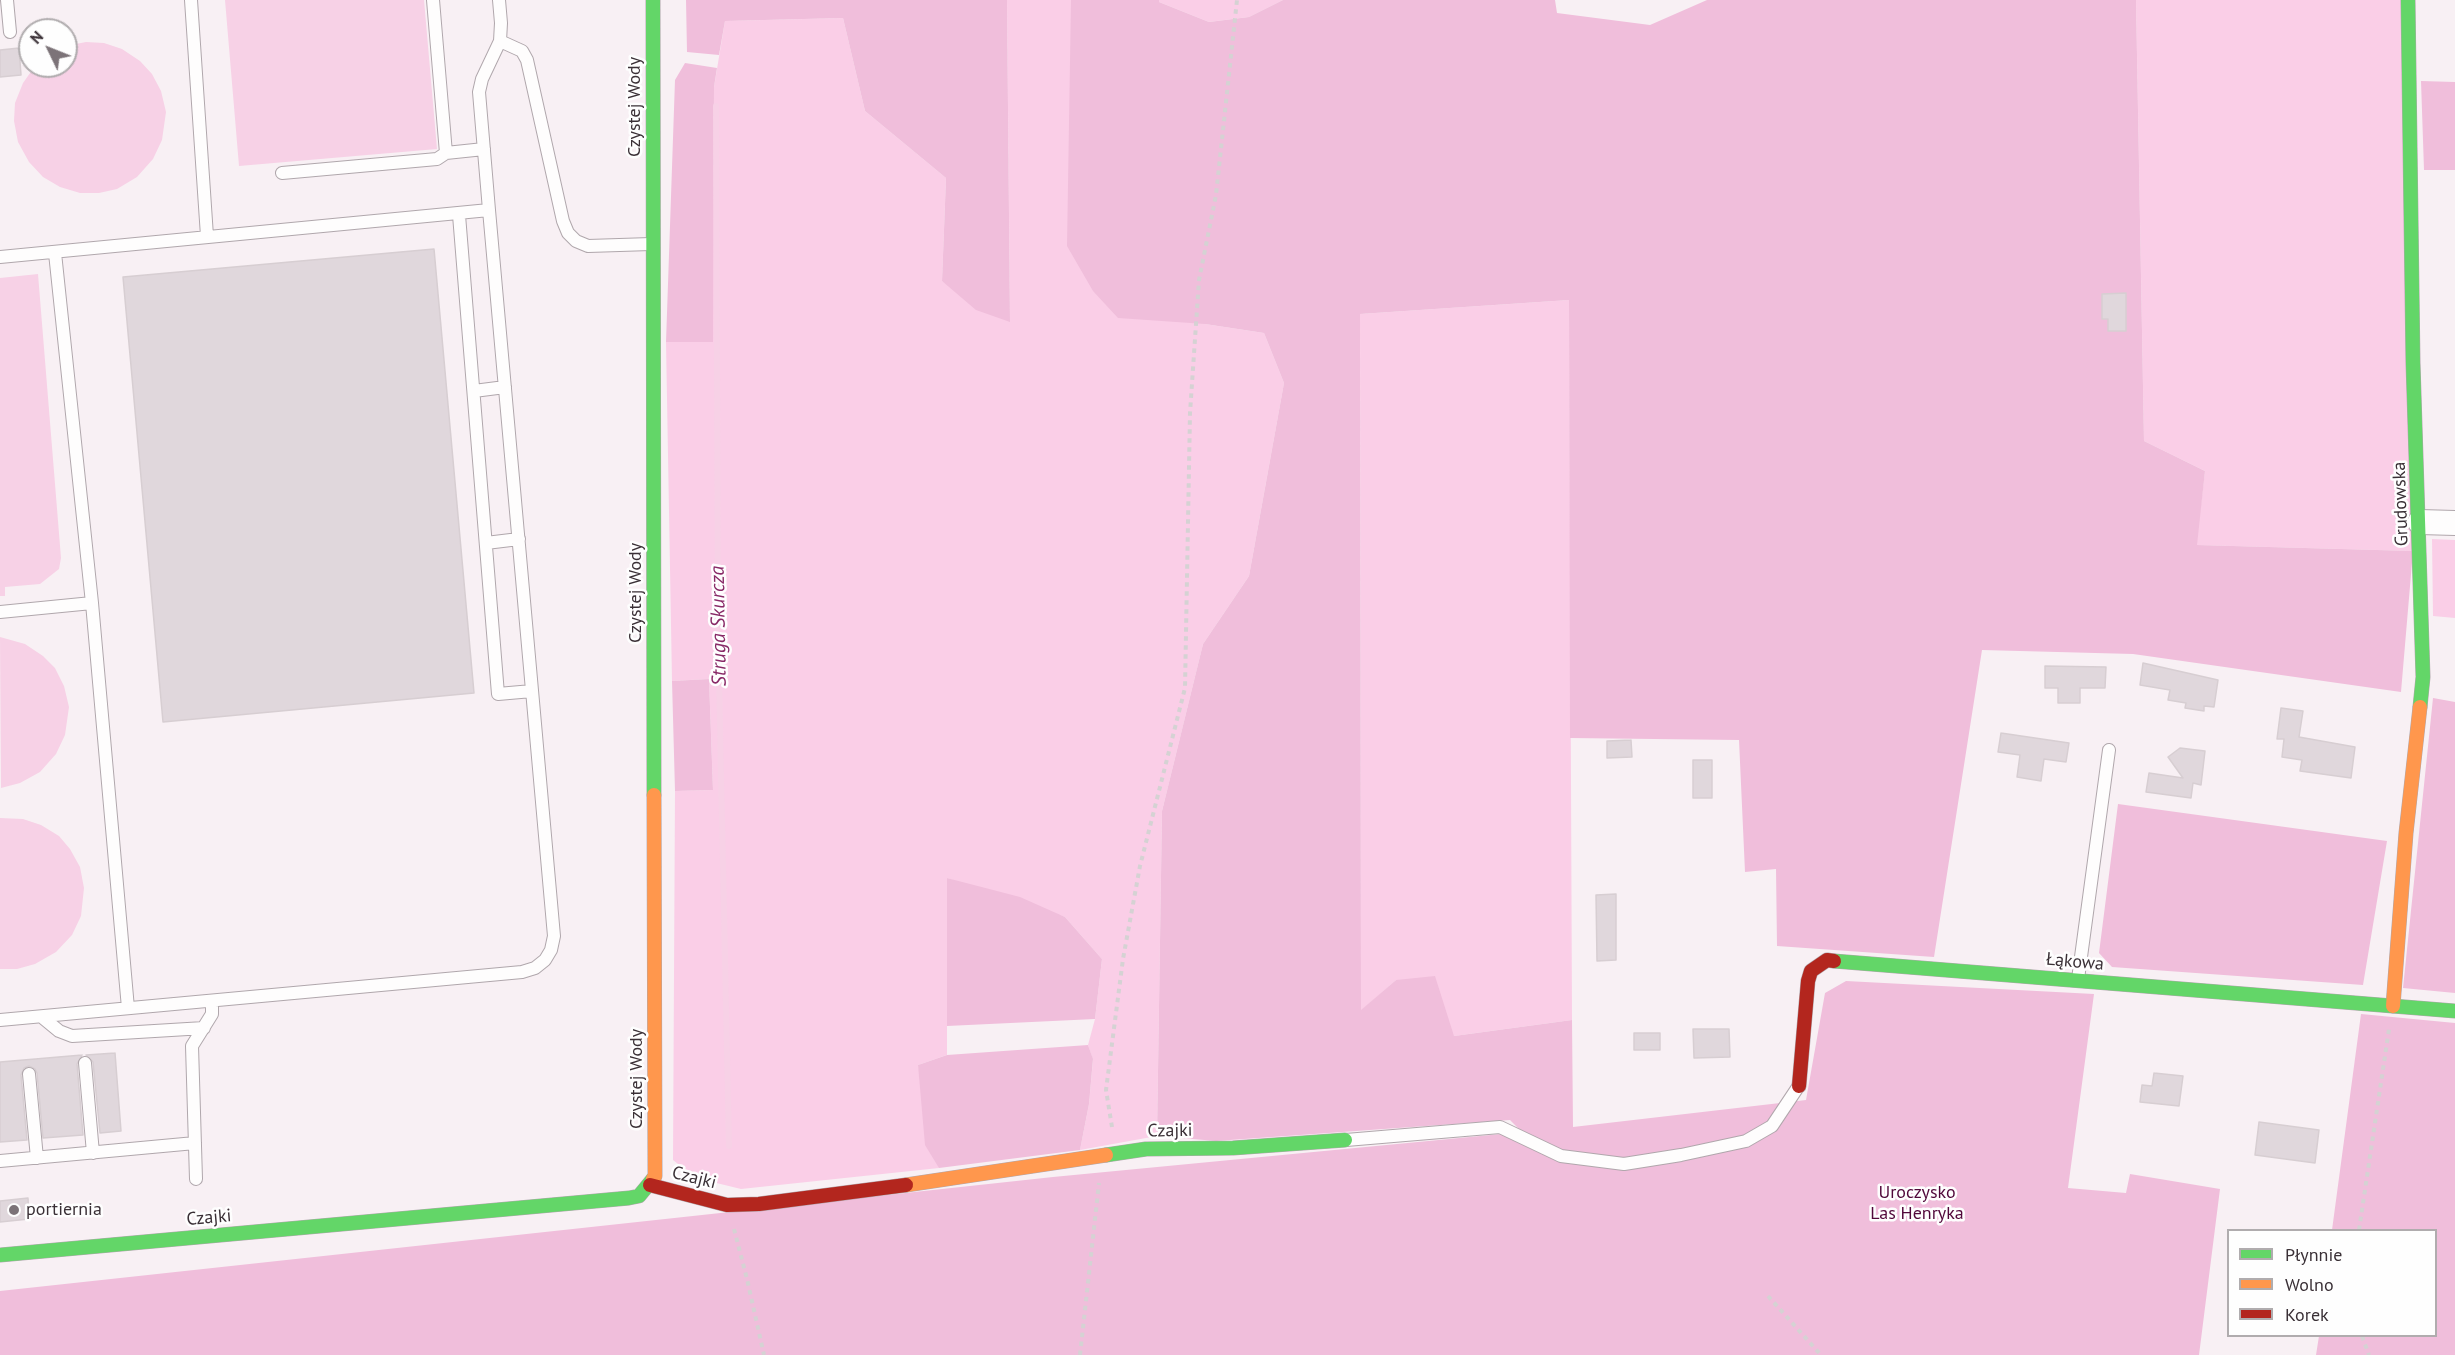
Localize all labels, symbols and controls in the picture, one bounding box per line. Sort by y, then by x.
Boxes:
north arrow [18,18,78,78]
text: N [25,26,47,48]
street label: Czystej Wody [624,57,646,157]
street label: Grudowska [2389,461,2413,547]
street label: Czystej Wody [625,543,647,643]
water label: Struga Skurcza [706,566,732,686]
street label: Łąkowa [2045,949,2105,975]
street label: Czystej Wody [626,1029,648,1129]
street label: Czajki [1147,1120,1193,1142]
street label: Czajki [670,1162,718,1194]
park label: Uroczysko Las Henryka [1870,1182,1964,1224]
place label: portiernia [26,1199,102,1221]
marker: portiernia [7,1203,21,1217]
street label: Czajki [186,1205,232,1231]
legend [2227,1229,2437,1337]
text: Płynnie [2285,1243,2342,1266]
text: Wolno [2285,1273,2334,1296]
text: Korek [2285,1303,2329,1326]

